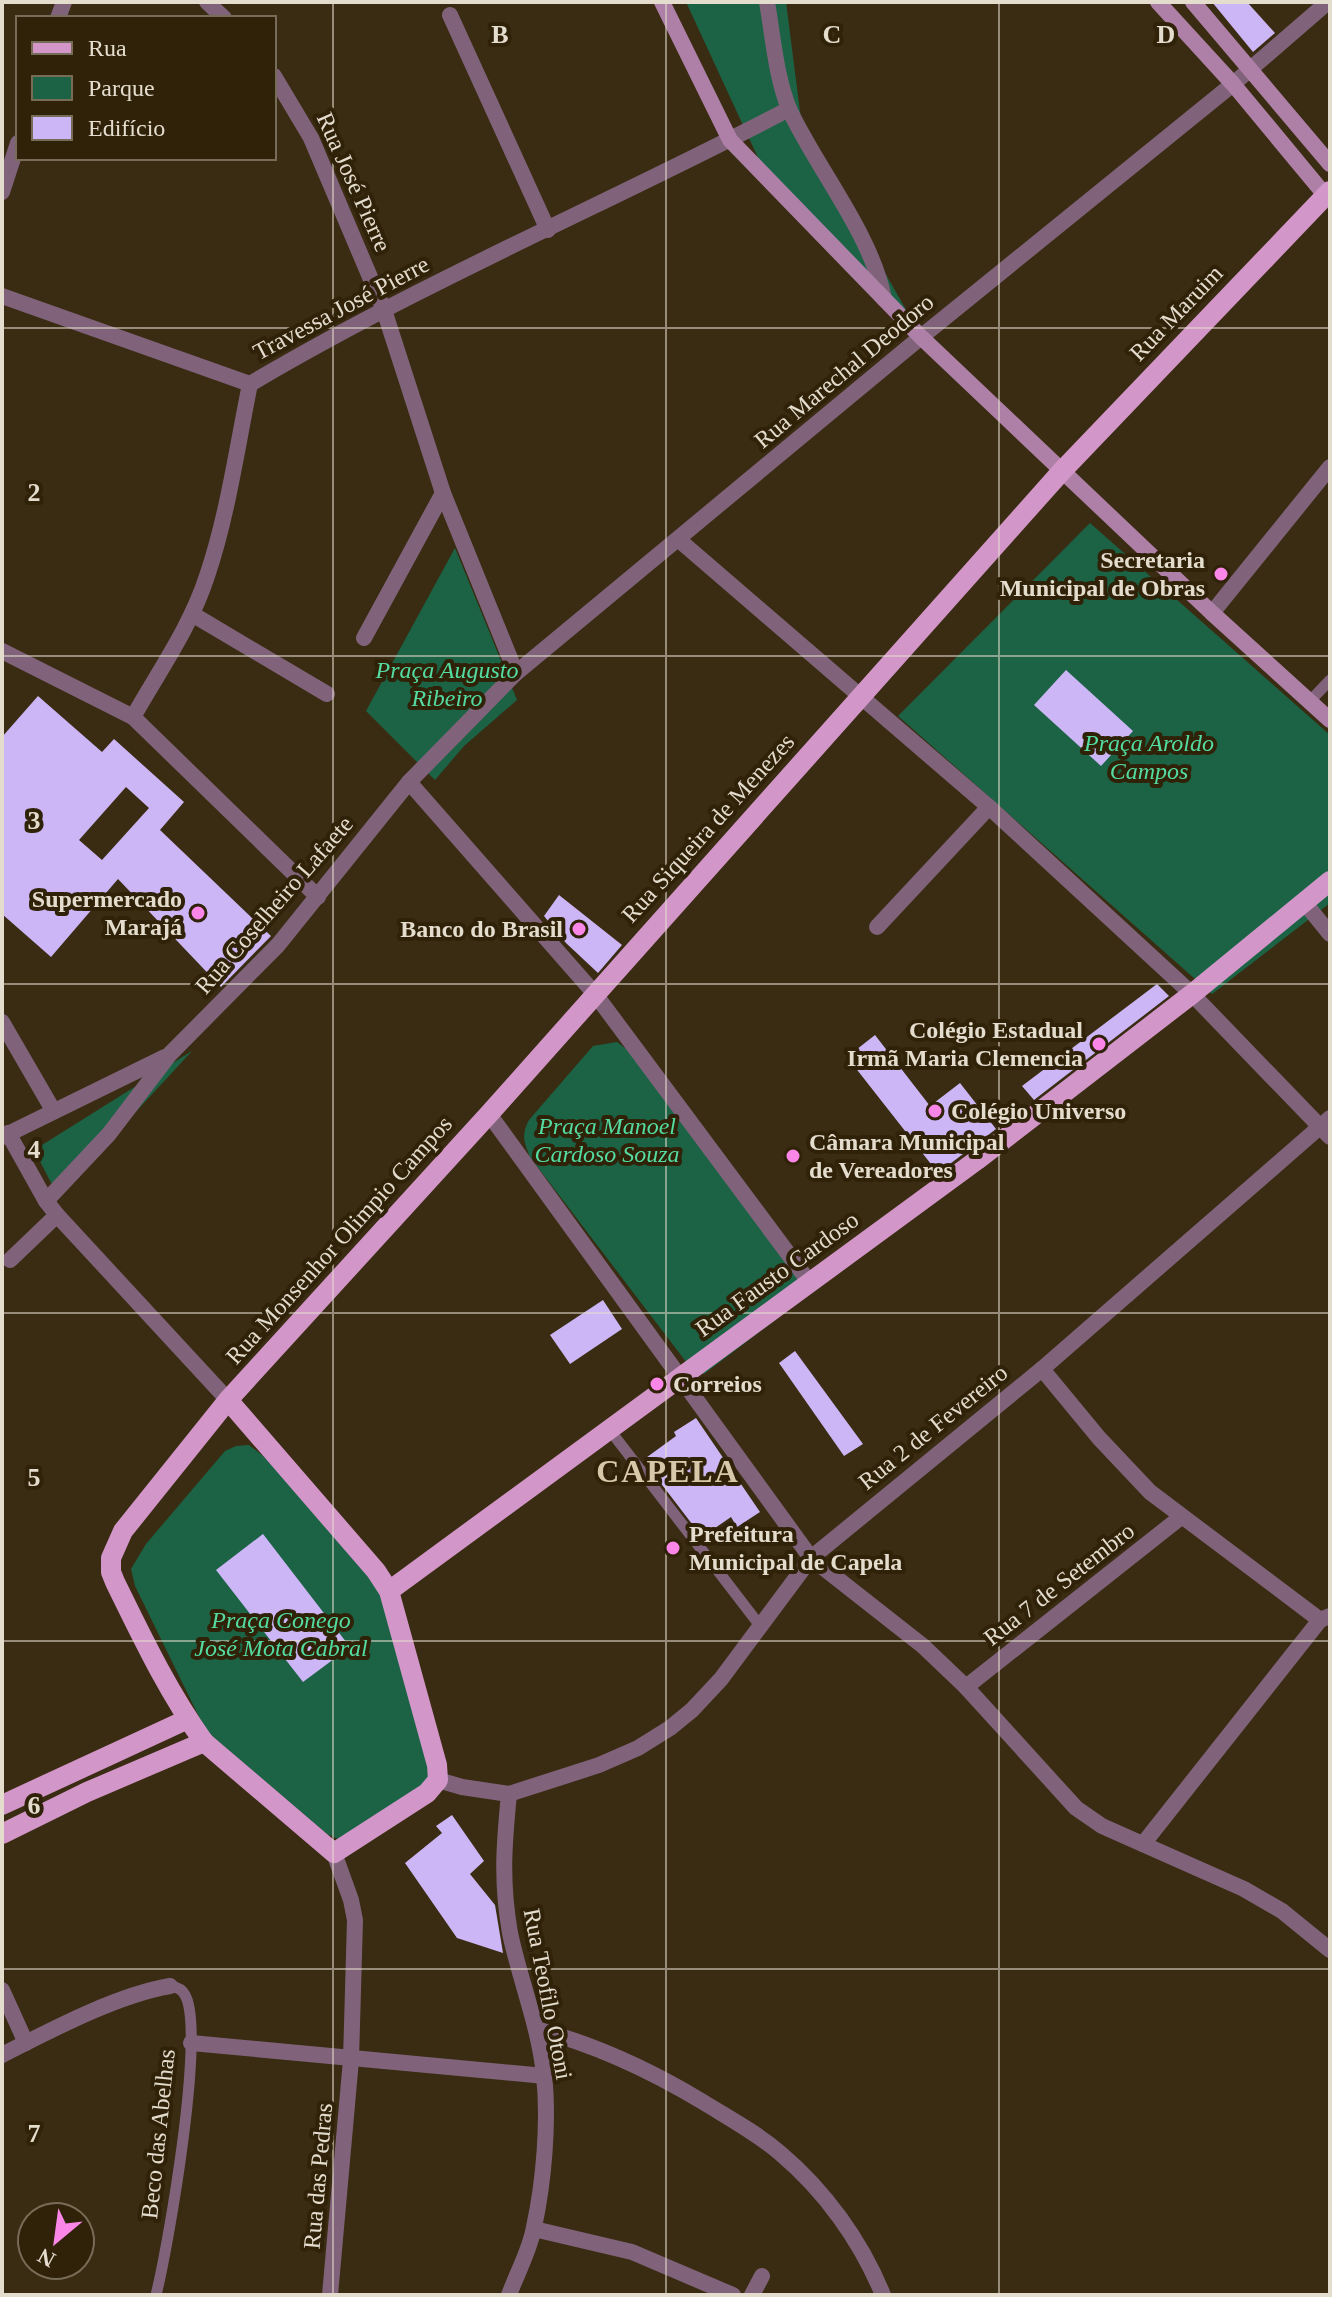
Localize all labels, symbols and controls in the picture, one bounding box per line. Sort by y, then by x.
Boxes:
legend [16,16,276,160]
text: B [491,20,509,49]
text: C [823,20,841,49]
text: D [1157,20,1175,49]
text: Rua [88,35,127,61]
text: Parque [88,75,155,101]
street label: Rua José Pierre [312,109,396,255]
text: Edifício [88,115,165,141]
street label: Travessa José Pierre [249,251,433,365]
street label: Rua Maruim [1124,260,1228,366]
street label: Rua Marechal Deodoro [749,289,939,453]
text: 2 [28,478,41,507]
place label: Secretaria Municipal de Obras [1000,547,1205,601]
marker: Secretaria Municipal de Obras [1212,565,1230,583]
park label: Praça Augusto Ribeiro [375,657,518,711]
street label: Rua Siqueira de Menezes [617,728,799,928]
park label: Praça Aroldo Campos [1083,730,1214,784]
text: 3 [28,806,41,835]
street label: Rua Coselheiro Lafaete [190,811,358,999]
place label: Supermercado Marajá [32,886,182,940]
marker: Supermercado Marajá [189,904,207,922]
place label: Banco do Brasil [400,916,563,942]
marker: Banco do Brasil [570,920,588,938]
place label: Colégio Estadual Irmã Maria Clemencia [847,1017,1083,1071]
marker: Colégio Estadual Irmã Maria Clemencia [1090,1035,1108,1053]
place label: Colégio Universo [951,1098,1126,1124]
marker: Colégio Universo [926,1102,944,1120]
street label: Rua Monsenhor Olimpio Campos [221,1111,457,1369]
park label: Praça Manoel Cardoso Souza [534,1113,680,1167]
place label: Câmara Municipal de Vereadores [809,1129,1005,1183]
text: 4 [28,1135,41,1164]
marker: Câmara Municipal de Vereadores [784,1147,802,1165]
street label: Rua Fausto Cardoso [691,1206,863,1342]
street label: Rua 2 de Fevereiro [854,1359,1012,1495]
place label: Correios [673,1371,762,1397]
marker: Correios [648,1375,666,1393]
district label: CAPELA [596,1453,740,1489]
text: 5 [28,1463,41,1492]
street label: Rua 7 de Setembro [979,1517,1139,1651]
place label: Prefeitura Municipal de Capela [689,1521,902,1575]
marker: Prefeitura Municipal de Capela [664,1539,682,1557]
park label: Praça Conego José Mota Cabral [194,1607,368,1661]
text: 6 [28,1791,41,1820]
street label: Rua Teofilo Otoni [519,1906,577,2082]
street label: Beco das Abelhas [136,2048,180,2220]
street label: Rua das Pedras [299,2102,337,2250]
text: 7 [28,2119,41,2148]
north arrow [16,2201,96,2281]
text: N [33,2243,60,2273]

